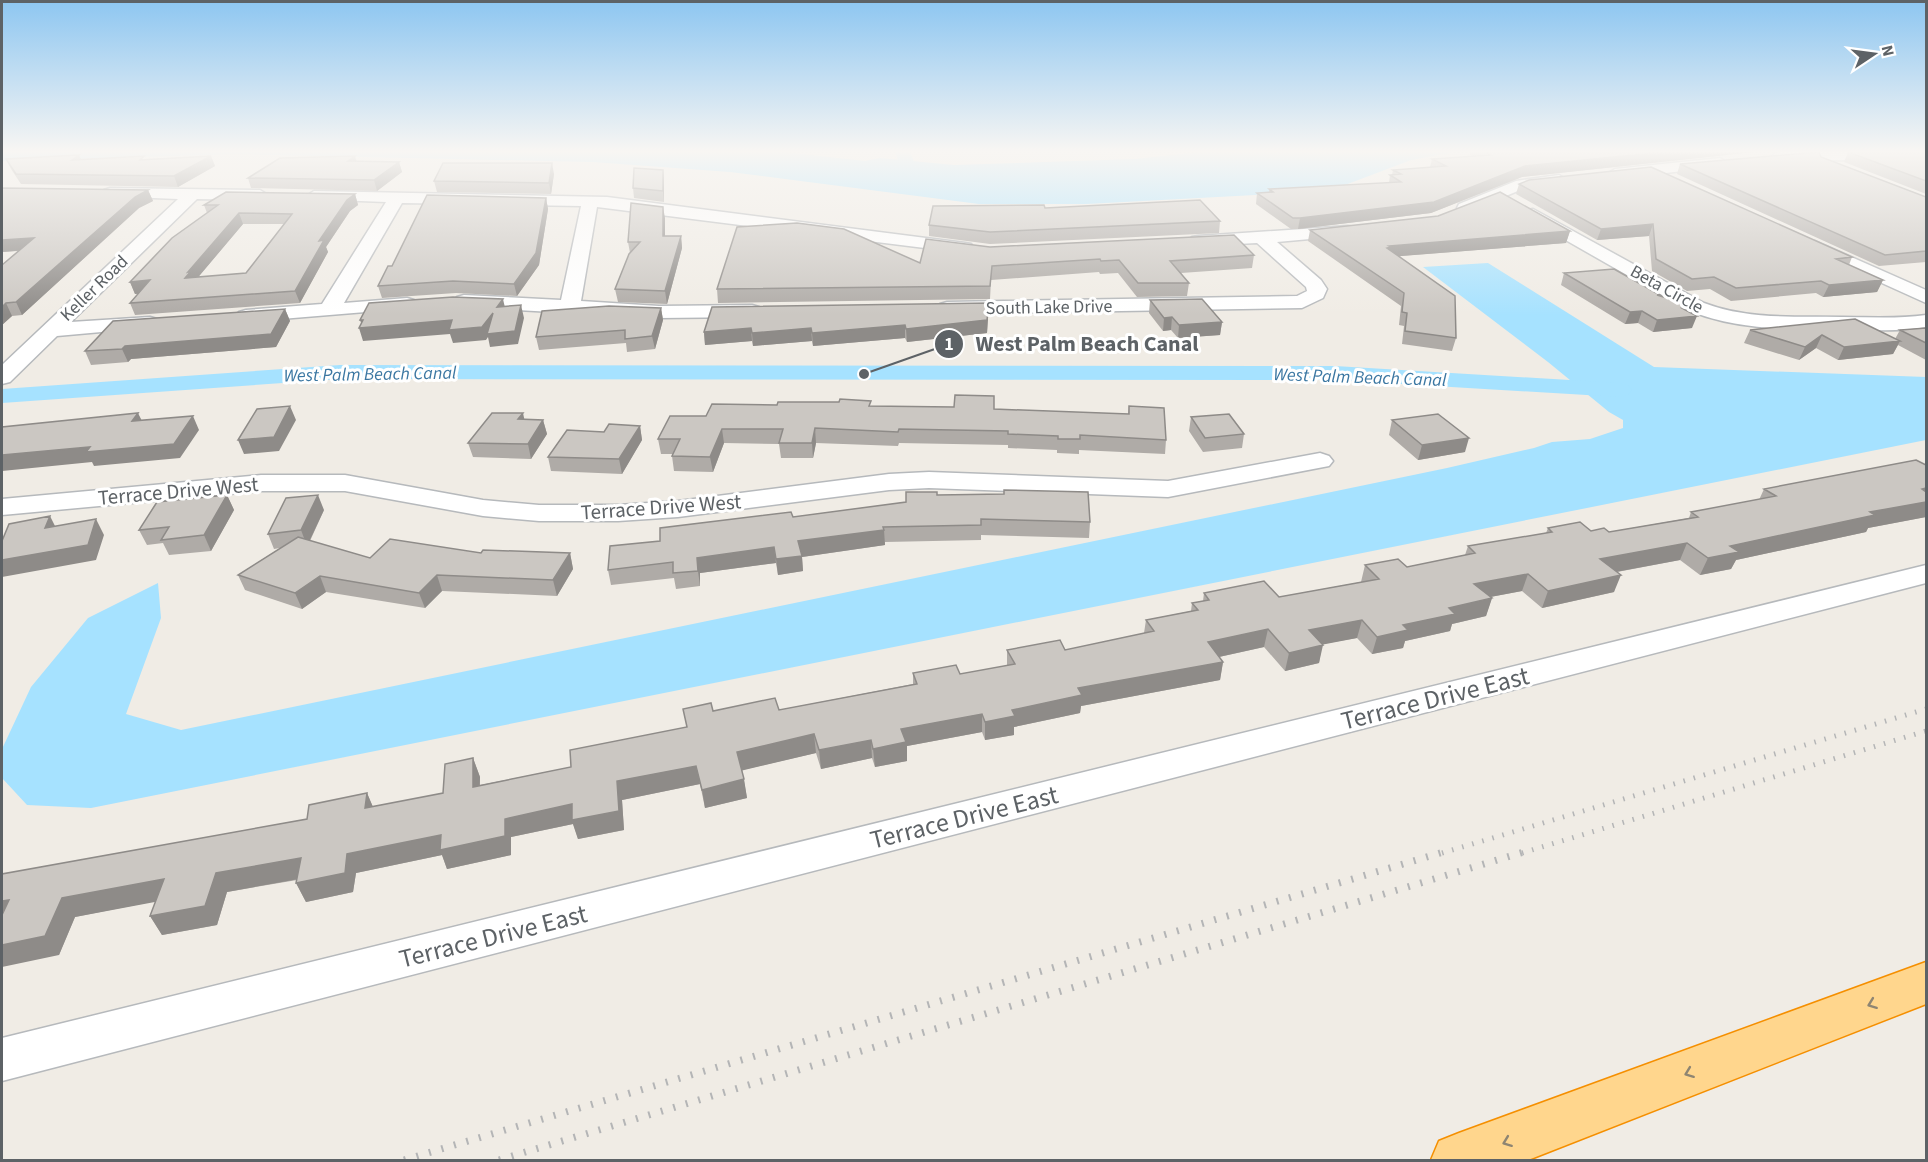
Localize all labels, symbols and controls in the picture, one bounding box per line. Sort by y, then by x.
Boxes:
north arrow [1844,24,1904,84]
text: N [1876,43,1900,59]
street label: Keller Road [55,250,134,327]
street label: Beta Circle [1626,259,1708,320]
street label: South Lake Drive [986,294,1113,321]
callout: West Palm Beach Canal [934,324,1211,364]
text: West Palm Beach Canal [975,328,1199,360]
text: 1 [944,332,954,357]
water label: West Palm Beach Canal [283,360,457,389]
water label: West Palm Beach Canal [1273,362,1447,393]
street label: Terrace Drive West [97,469,259,513]
street label: Terrace Drive West [580,486,742,528]
street label: Terrace Drive East [1337,657,1533,740]
street label: Terrace Drive East [866,776,1062,859]
street label: Terrace Drive East [395,895,591,978]
one-way arrow [1867,997,1878,1009]
one-way arrow [1685,1066,1696,1078]
one-way arrow [1502,1135,1513,1148]

